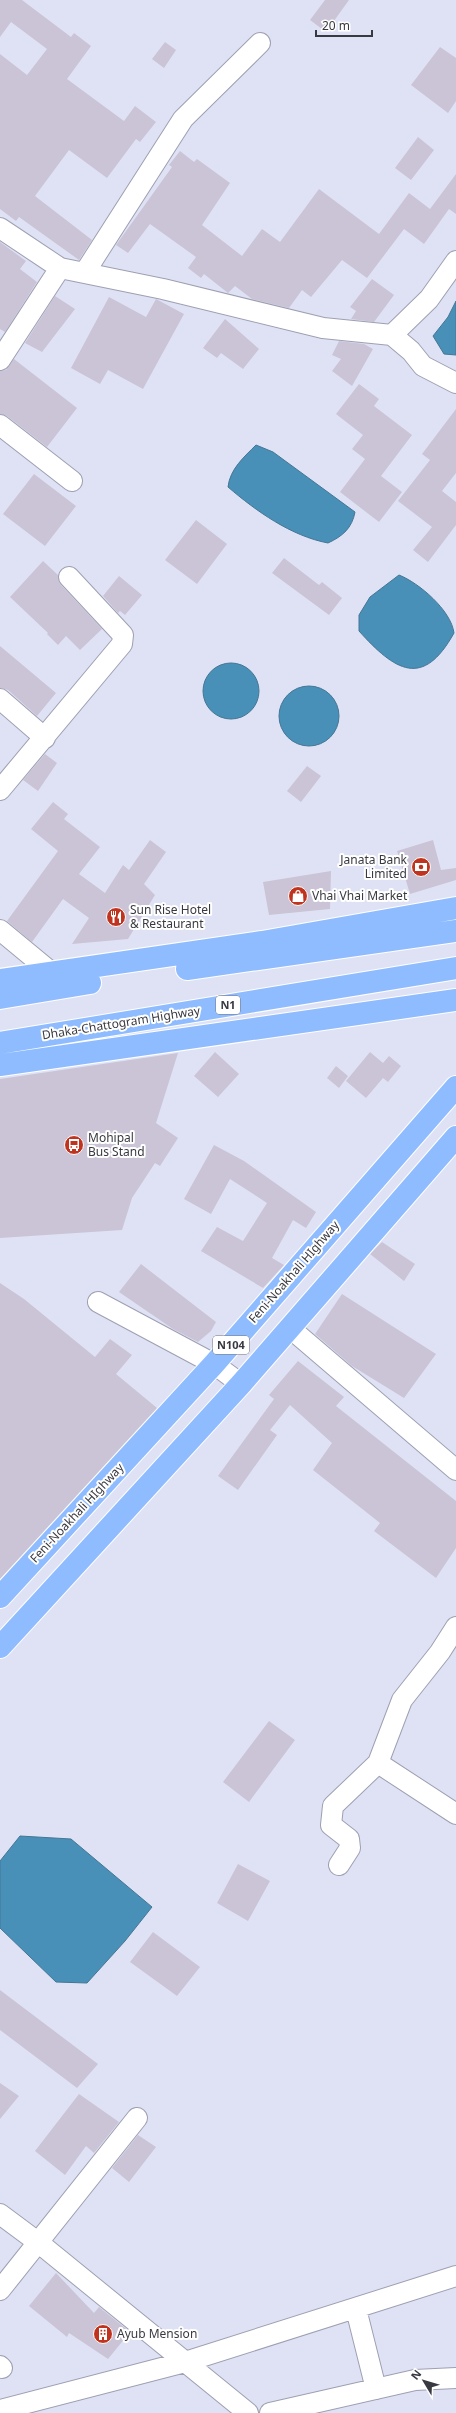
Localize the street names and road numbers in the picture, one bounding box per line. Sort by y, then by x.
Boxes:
road number: N1 [216,996,240,1014]
street label: Dhaka-Chattogram Highway [41,1001,202,1043]
street label: Feni-Noakhali HIghway [244,1216,343,1326]
road number: N104 [213,1336,249,1354]
street label: Feni-Noakhali HIghway [26,1459,128,1566]

